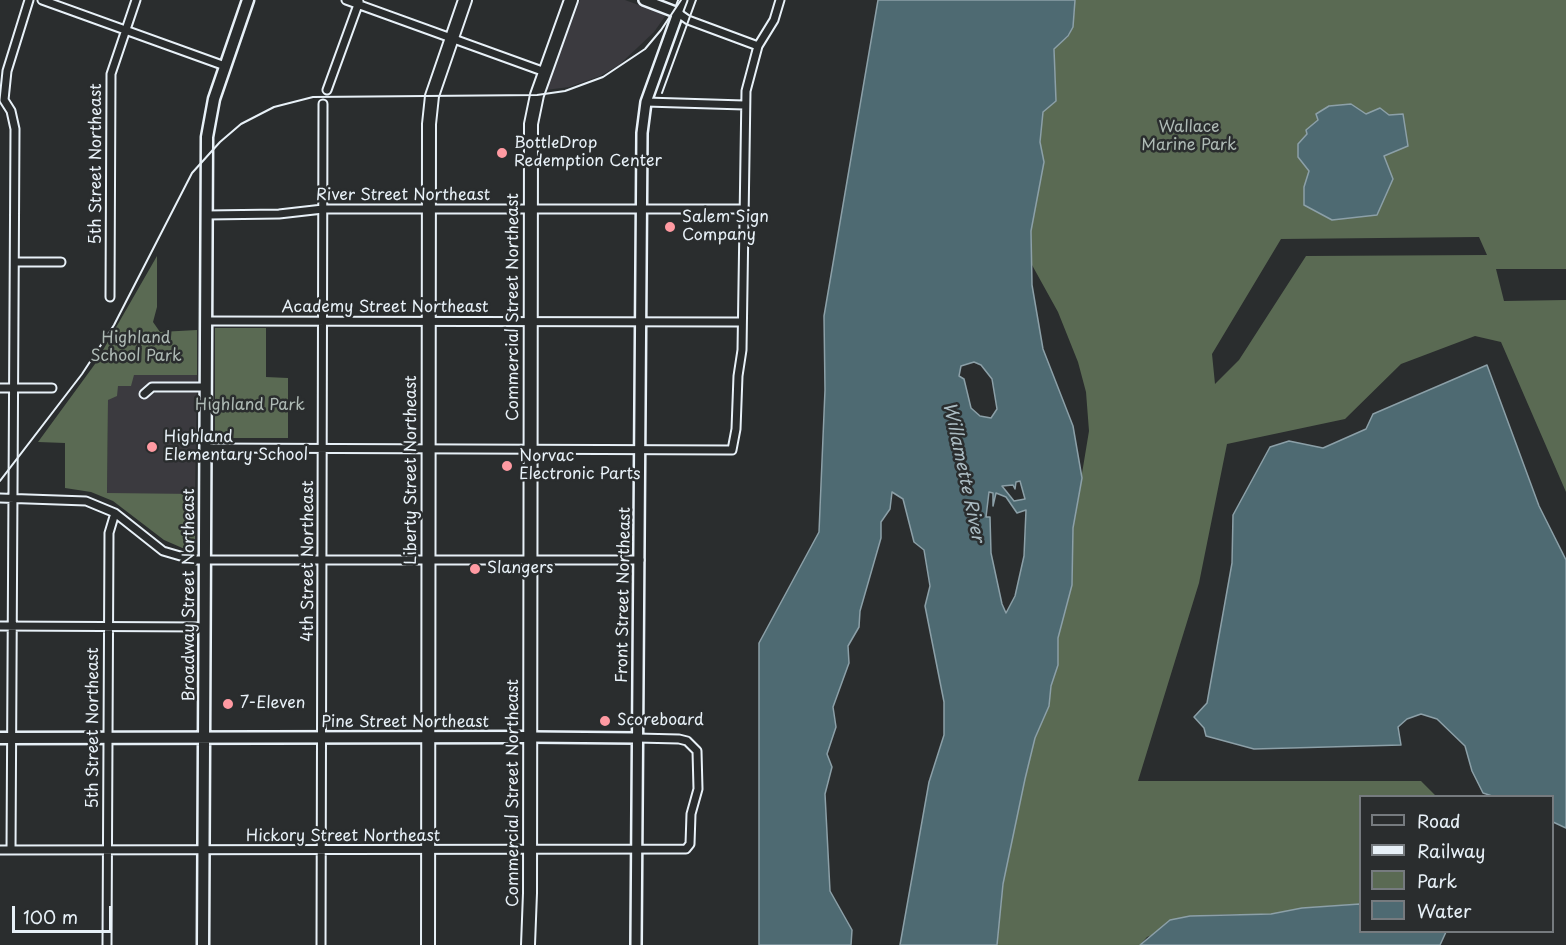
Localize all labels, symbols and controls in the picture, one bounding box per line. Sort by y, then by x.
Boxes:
street label: 5th Street Northeast [87,83,107,245]
park label: Wallace Marine Park [1141,118,1237,156]
place label: BottleDrop Redemption Center [514,134,662,172]
marker: BottleDrop Redemption Center [495,146,509,160]
street label: River Street Northeast [316,186,490,206]
street label: Commercial Street Northeast [504,193,524,421]
place label: Salem Sign Company [682,208,769,246]
marker: Salem Sign Company [663,220,677,234]
street label: Academy Street Northeast [282,298,488,318]
park label: Highland School Park [90,329,182,367]
street label: Liberty Street Northeast [402,375,422,565]
park label: Highland Park [195,396,305,416]
water label: Willamette River [938,400,988,544]
place label: Highland Elementary School [164,428,308,466]
marker: Highland Elementary School [145,440,159,454]
place label: Norvac Electronic Parts [519,447,641,485]
marker: Norvac Electronic Parts [500,459,514,473]
street label: 4th Street Northeast [299,480,319,642]
street label: Broadway Street Northeast [180,488,200,702]
street label: Front Street Northeast [613,507,635,683]
place label: Slangers [487,559,553,579]
marker: Slangers [468,562,482,576]
street label: 5th Street Northeast [84,647,104,809]
street label: Commercial Street Northeast [504,679,524,907]
place label: 7-Eleven [240,694,305,714]
marker: 7-Eleven [221,697,235,711]
place label: Scoreboard [617,711,704,731]
street label: Pine Street Northeast [321,713,489,733]
marker: Scoreboard [598,714,612,728]
legend [1359,795,1554,933]
text: Road [1417,807,1461,834]
street label: Hickory Street Northeast [246,827,440,847]
text: Railway [1417,837,1485,864]
text: Park [1417,867,1457,894]
scale bar [15,894,116,932]
text: Water [1417,897,1471,924]
text: 100 m [23,903,78,930]

